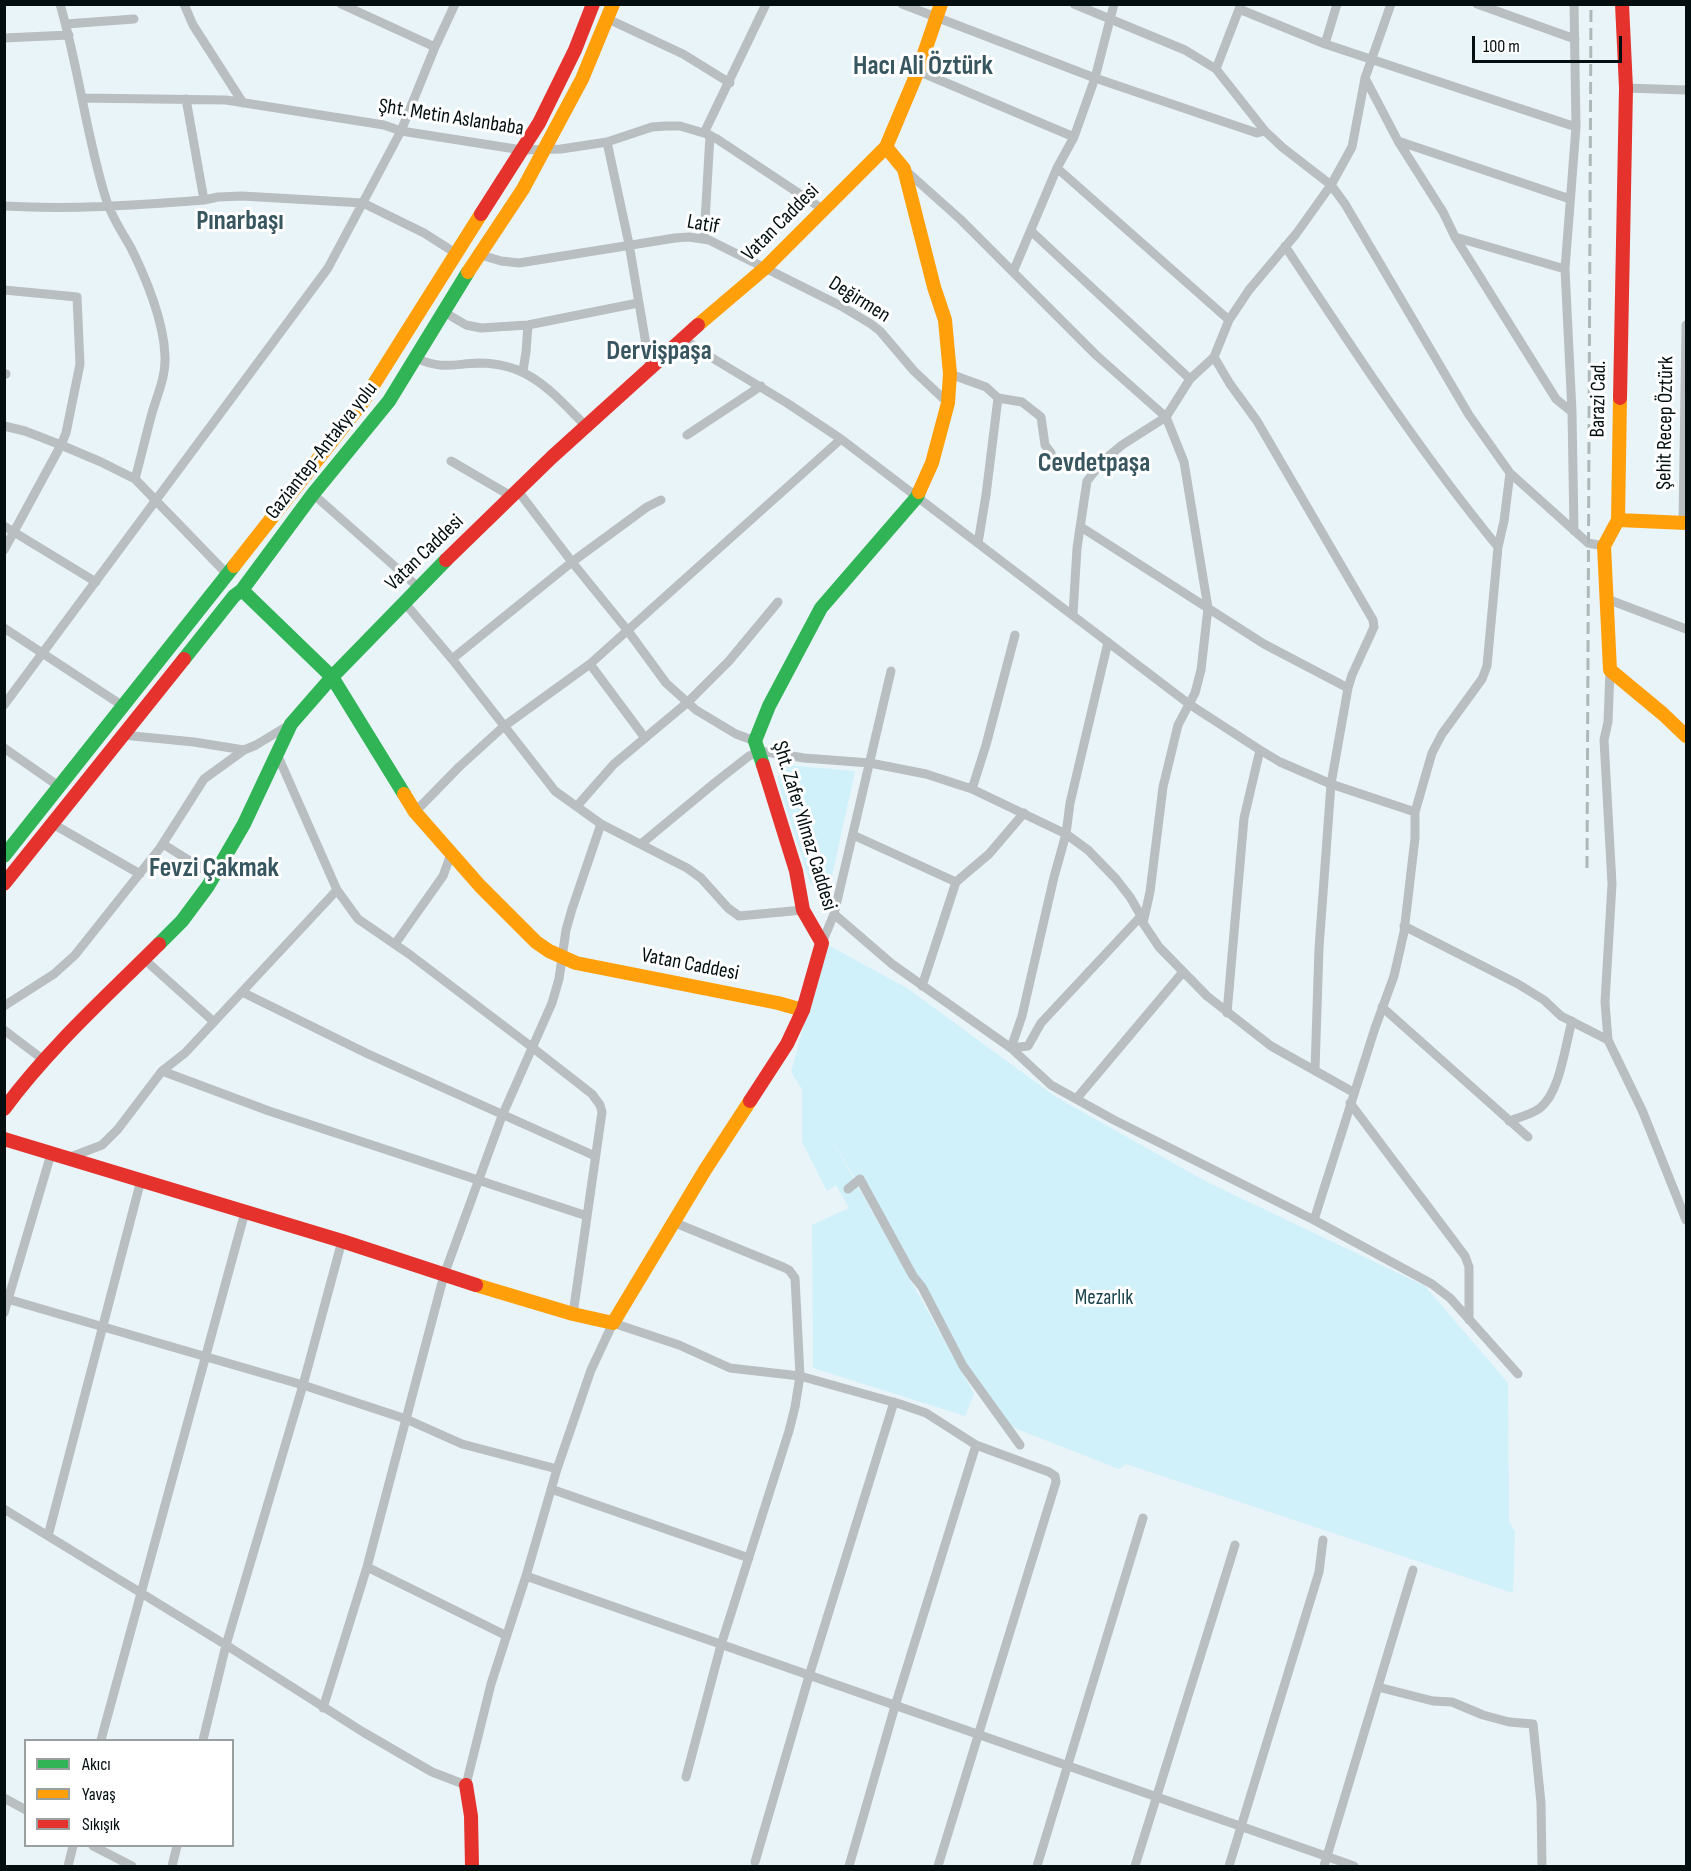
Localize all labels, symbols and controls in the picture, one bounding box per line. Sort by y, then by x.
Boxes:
scale bar [1475,24,1625,62]
text: 100 m [1483,36,1520,57]
district label: Hacı Ali Öztürk [853,51,993,83]
street label: Şht. Metin Aslanbaba [377,94,525,142]
street label: Vatan Caddesi [737,179,825,267]
district label: Pınarbaşı [196,206,284,238]
street label: Latif [685,210,721,240]
street label: Değirmen [823,271,895,329]
district label: Dervişpaşa [606,336,712,368]
street label: Şehit Recep Öztürk [1652,356,1680,490]
street label: Barazi Cad. [1586,360,1612,438]
street label: Gaziantep-Antakya yolu [261,377,383,525]
district label: Cevdetpaşa [1038,448,1150,480]
street label: Vatan Caddesi [381,510,469,596]
street label: Şht. Zafer Yılmaz Caddesi [766,738,842,914]
district label: Fevzi Çakmak [149,853,279,885]
street label: Vatan Caddesi [639,943,741,987]
park label: Mezarlık [1075,1286,1133,1312]
legend [24,1739,234,1847]
text: Akıcı [82,1754,111,1775]
text: Yavaş [82,1784,116,1805]
text: Sıkışık [82,1814,120,1835]

